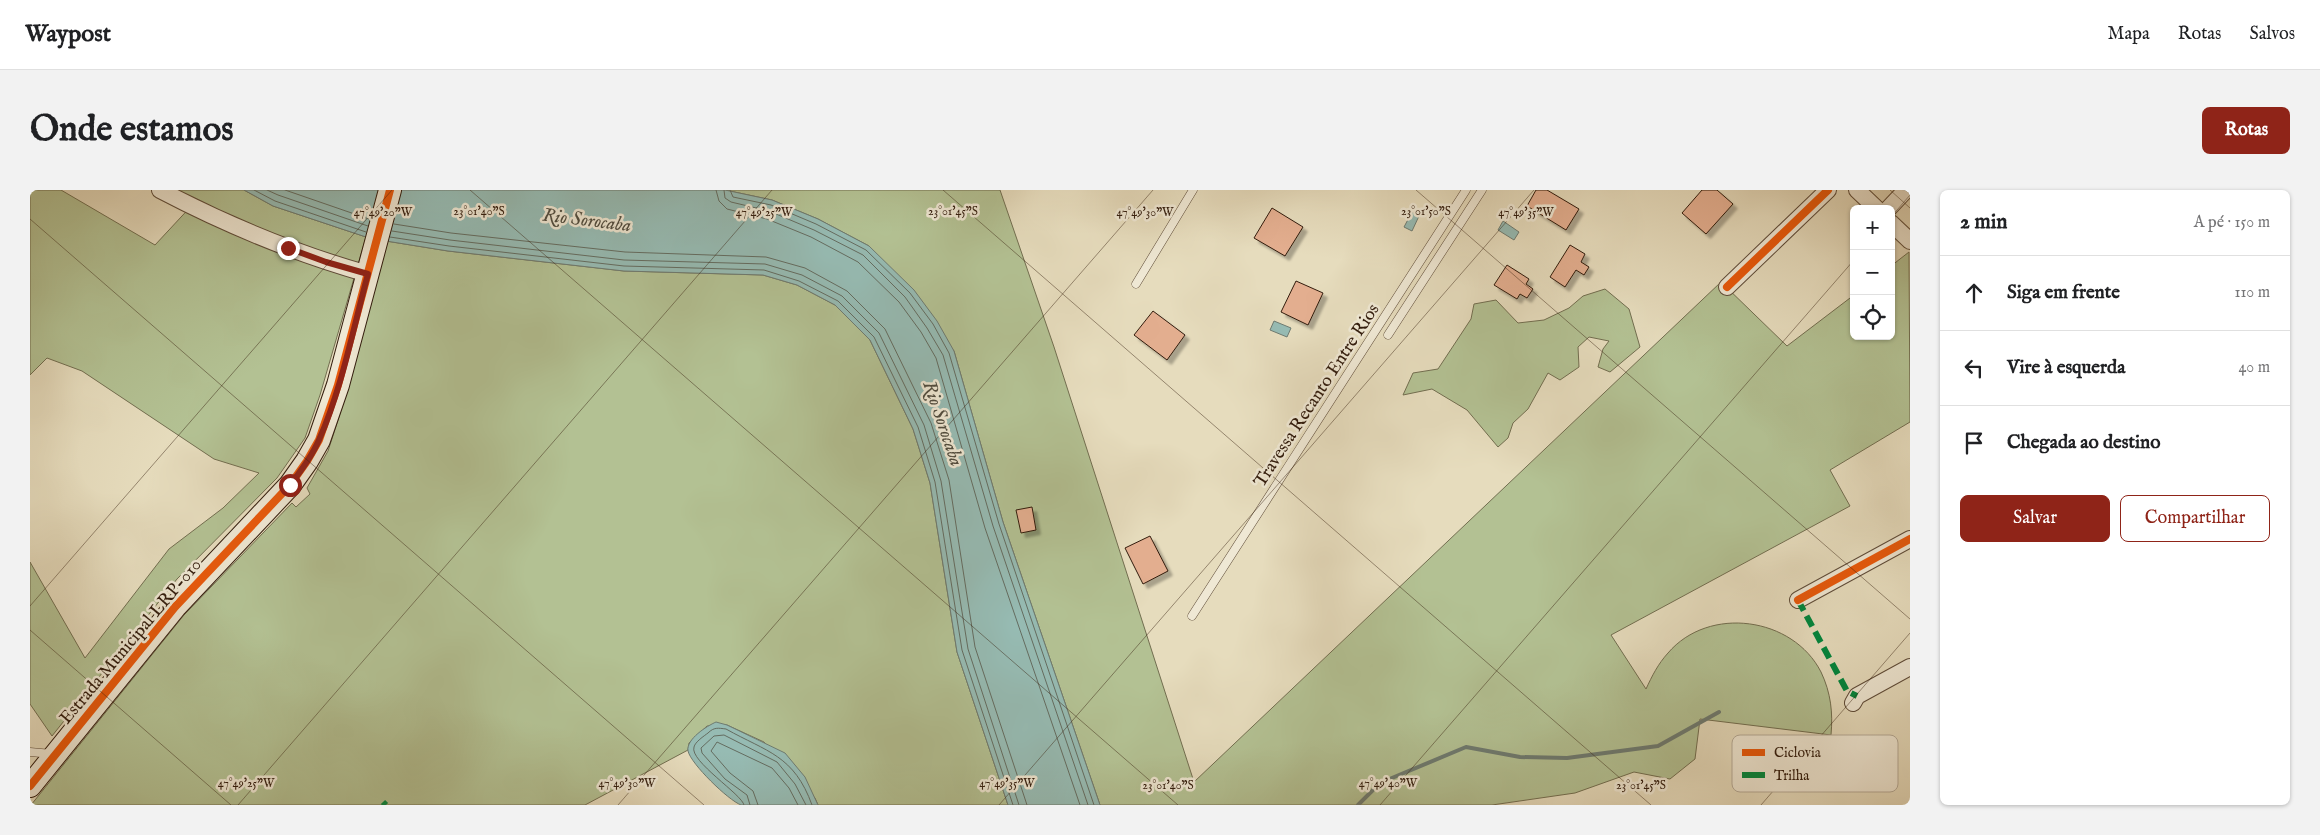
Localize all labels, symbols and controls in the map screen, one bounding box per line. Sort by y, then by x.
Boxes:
text: Waypost [25,19,111,50]
text: Mapa [2108,23,2150,46]
text: Rotas [2178,23,2221,46]
text: Salvos [2249,23,2295,46]
button: Rotas [2202,107,2290,154]
text: Onde estamos [30,108,234,153]
text: 23°01'40"S [453,204,505,219]
water label: Rio Sorocaba [541,204,632,238]
text: 23°01'45"S [928,204,978,219]
text: 23°01'50"S [1401,204,1451,219]
text: 47°49'20"W [354,205,413,220]
text: 47°49'25"W [736,205,793,220]
text: 47°49'30"W [1116,205,1174,220]
text: 47°49'35"W [1498,205,1554,220]
map controls [1850,205,1895,340]
button: + [1850,205,1895,250]
text: 2 min [1960,209,2007,236]
text: A pé · 150 m [2194,213,2270,233]
route end [277,237,300,260]
button: − [1850,250,1895,295]
icon: ahead [1960,279,1988,307]
text: Siga em frente [2007,281,2120,305]
text: 110 m [2234,283,2270,303]
button: locate [1850,295,1895,340]
street label: Travessa Recanto Entre Rios [1249,300,1385,492]
icon: left [1960,354,1988,382]
text: Vire à esquerda [2007,356,2125,380]
text: 40 m [2238,358,2270,378]
water label: Rio Sorocaba [916,378,968,470]
icon: arrive [1960,429,1988,457]
text: Chegada ao destino [2007,431,2160,455]
route start [279,474,302,497]
button: Salvar [1960,495,2110,542]
button: Compartilhar [2120,495,2270,542]
street label: Estrada Municipal LRP-010 [55,554,207,730]
legend [1732,735,1898,792]
text: Ciclovia [1774,744,1822,762]
text: Trilha [1774,767,1810,785]
text: 47°49'25"W [218,776,275,791]
text: 47°49'30"W [598,776,656,791]
text: 47°49'35"W [979,776,1035,791]
text: 47°49'40"W [1359,776,1418,791]
text: 23°01'40"S [1142,778,1194,793]
text: 23°01'45"S [1616,778,1666,793]

